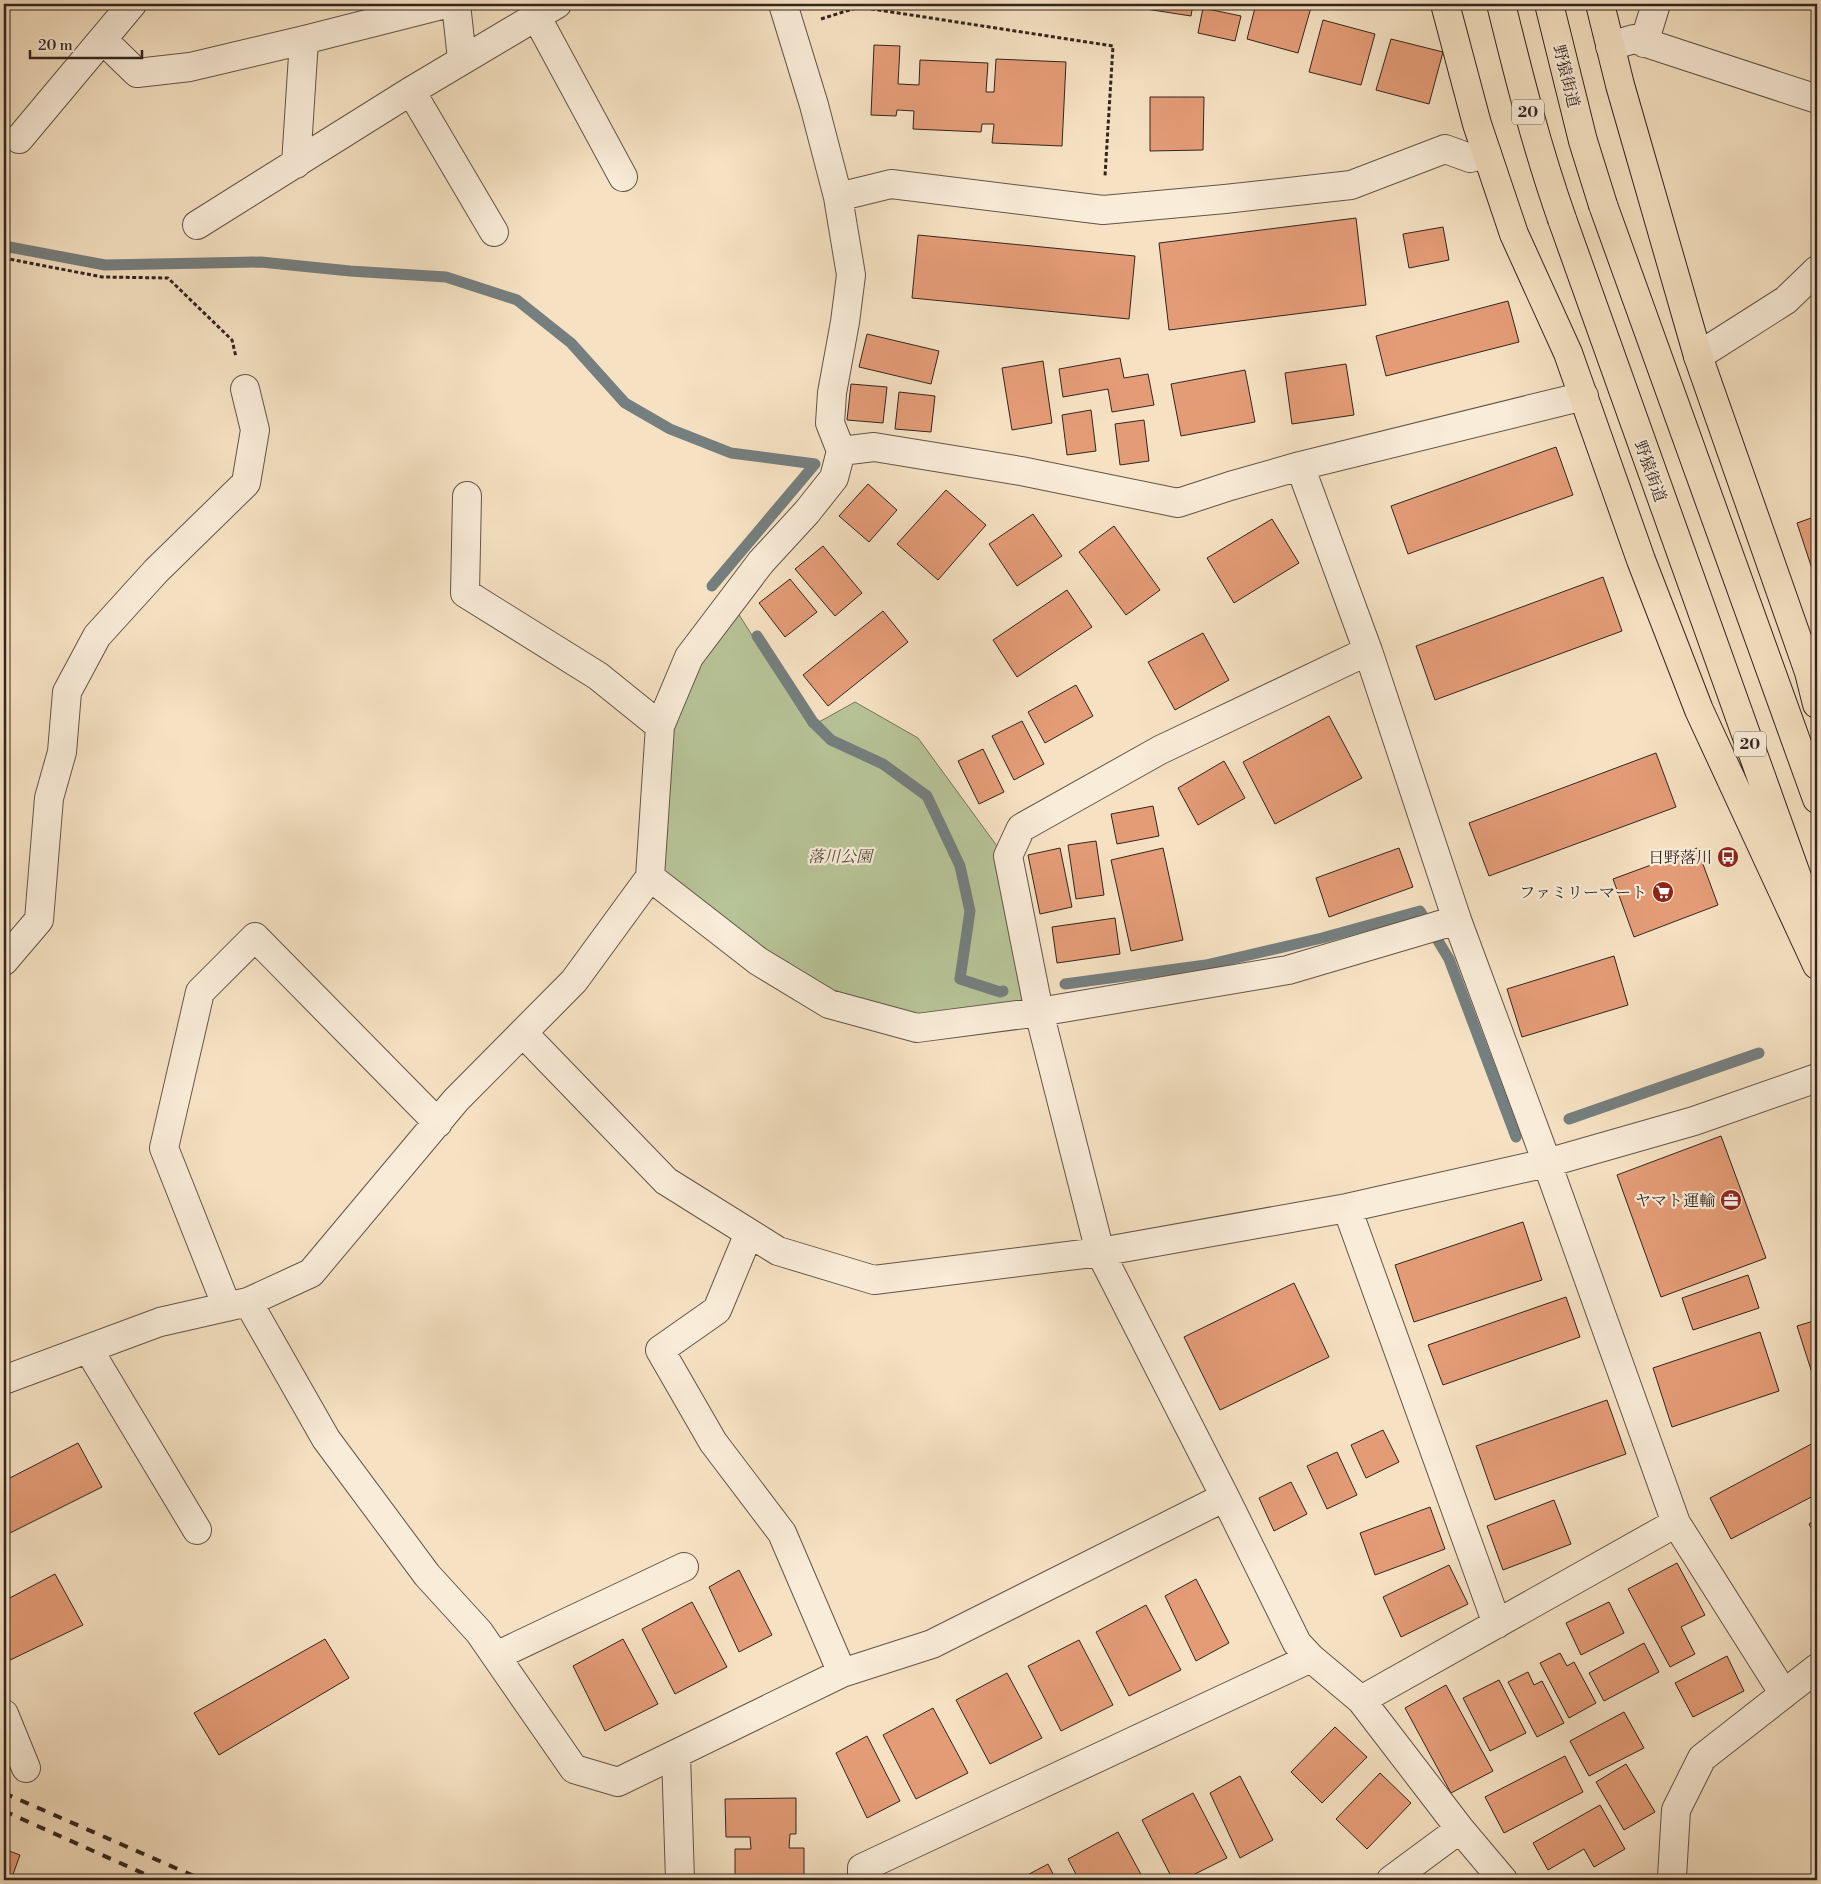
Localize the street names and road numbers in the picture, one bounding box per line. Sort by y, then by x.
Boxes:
street label: 野猿街道 [1549,43,1583,110]
road number: 20 [1512,100,1544,124]
street label: 野猿街道 [1630,438,1670,505]
road number: 20 [1734,732,1766,756]

